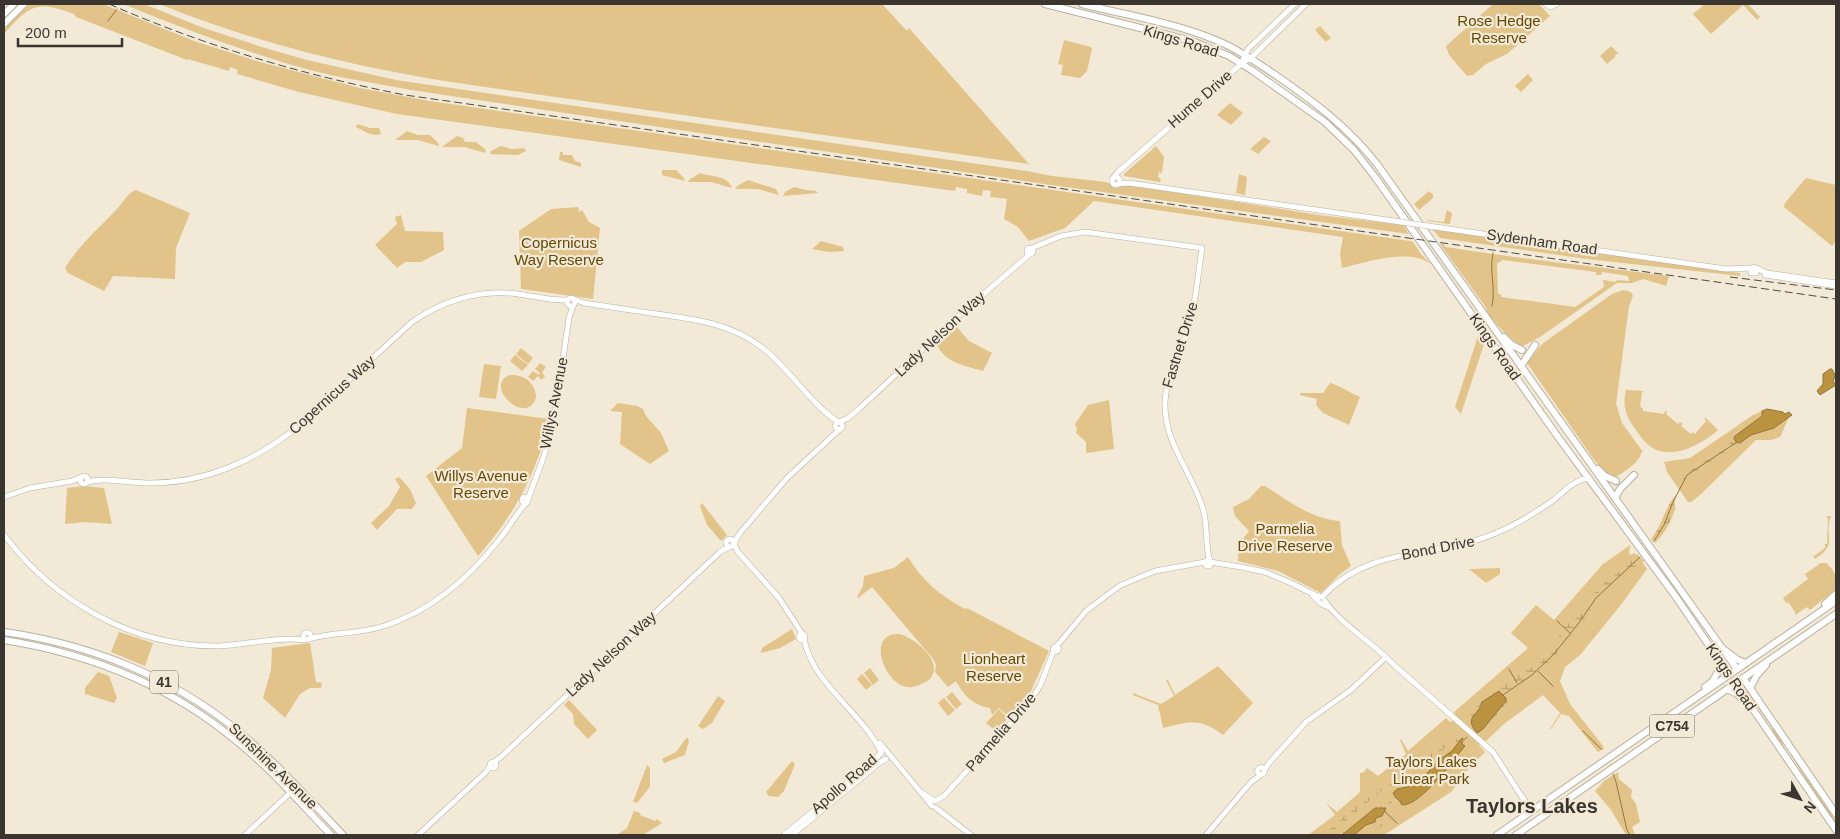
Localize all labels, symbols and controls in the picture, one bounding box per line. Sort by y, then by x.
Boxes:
park label: Rose Hedge Reserve [1457,12,1541,46]
scale bar [18,15,121,47]
street label: Kings Road [1142,21,1221,60]
text: 200 m [25,24,67,41]
street label: Hume Drive [1164,66,1235,131]
street label: Sydenham Road [1486,225,1599,258]
park label: Copernicus Way Reserve [514,234,604,268]
street label: Lady Nelson Way [891,287,989,380]
street label: Fastnet Drive [1158,300,1201,390]
street label: Kings Road [1466,310,1525,383]
street label: Copernicus Way [285,351,378,438]
street label: Willys Avenue [536,356,571,450]
park label: Willys Avenue Reserve [434,467,528,501]
park label: Parmelia Drive Reserve [1237,520,1333,554]
street label: Bond Drive [1400,532,1476,563]
street label: Lady Nelson Way [562,607,660,700]
street label: Kings Road [1703,640,1760,714]
park label: Lionheart Reserve [963,650,1026,684]
road number: 41 [150,670,178,694]
street label: Parmelia Drive [962,689,1039,774]
road number: C754 [1650,714,1694,738]
street label: Sunshine Avenue [226,719,321,812]
street label: Apollo Road [807,750,880,817]
park label: Taylors Lakes Linear Park [1385,753,1477,787]
north arrow [1775,774,1825,824]
district label: Taylors Lakes [1466,795,1598,817]
text: N [1801,798,1819,816]

